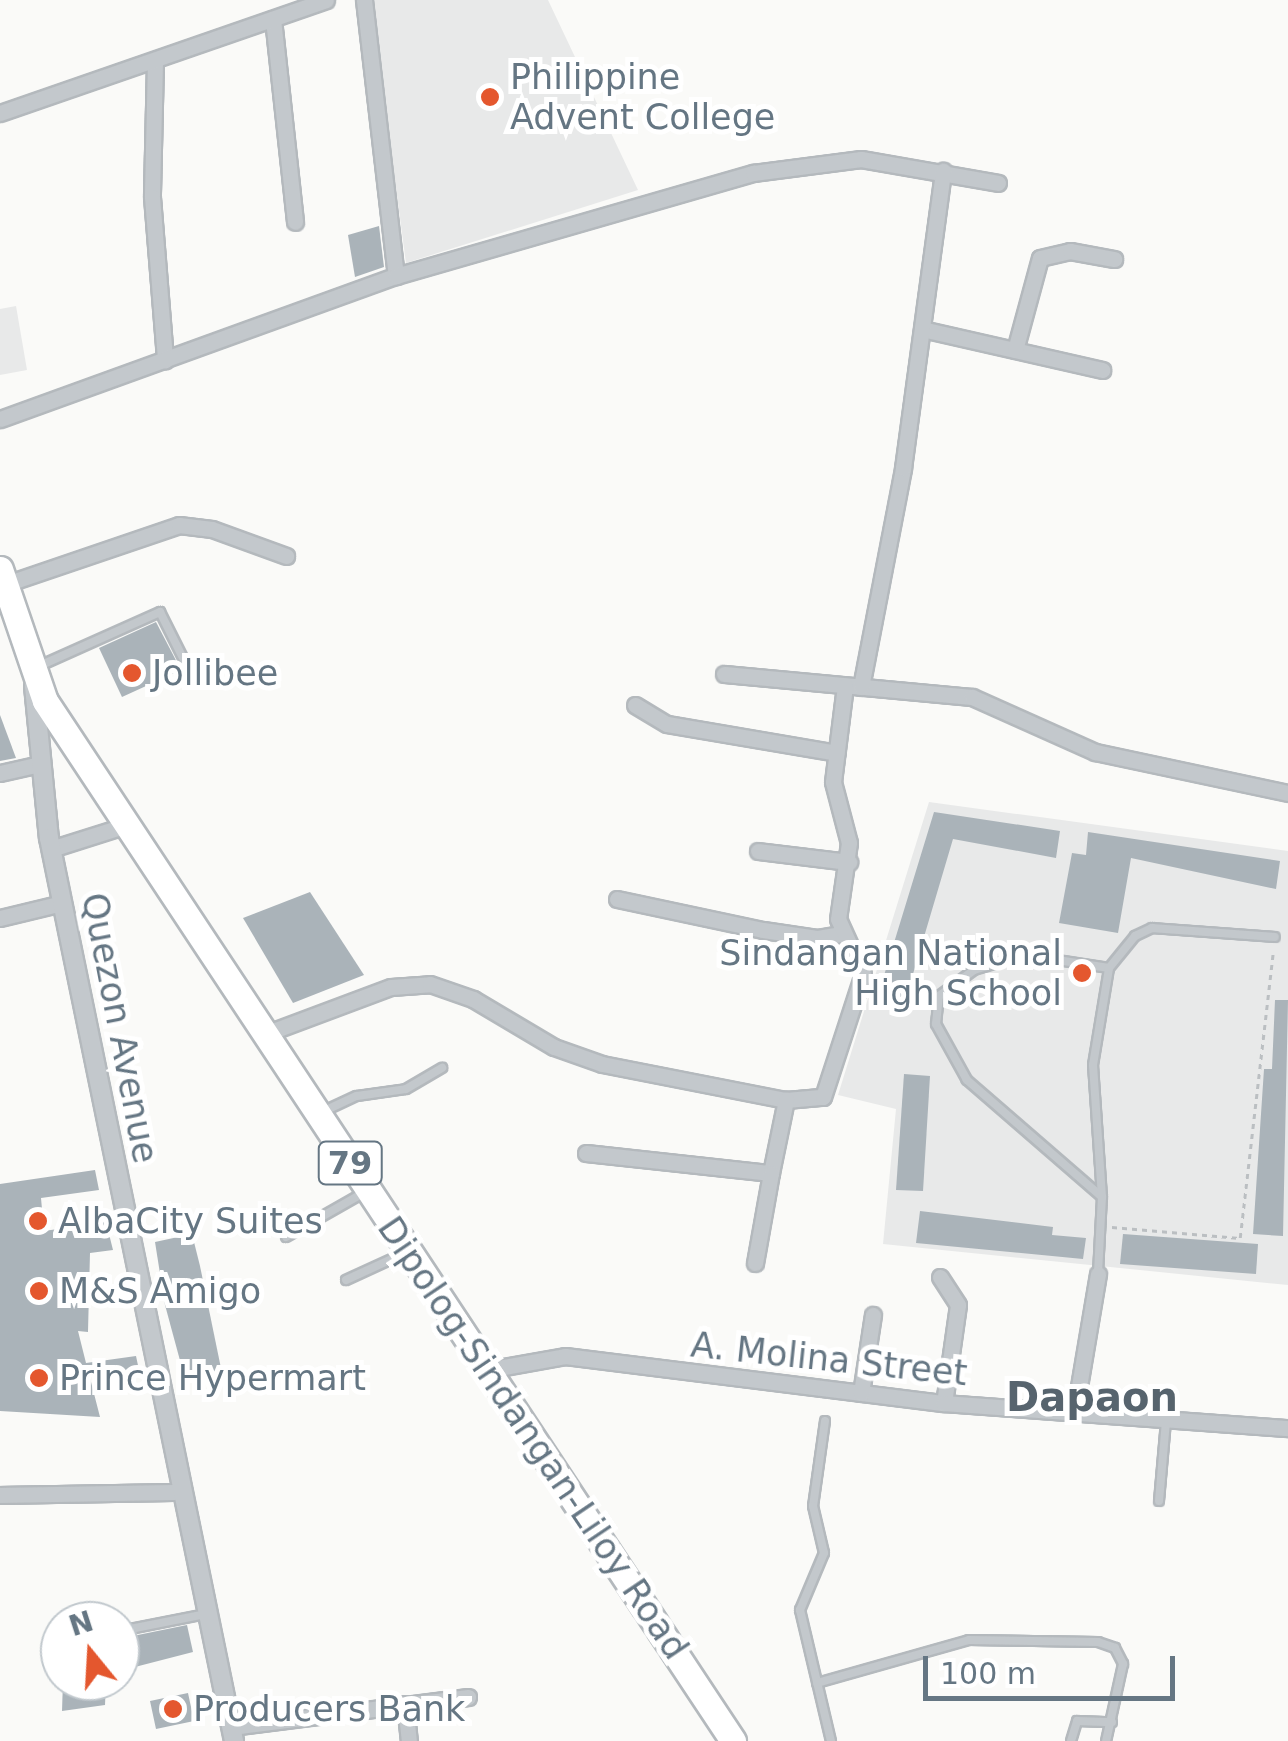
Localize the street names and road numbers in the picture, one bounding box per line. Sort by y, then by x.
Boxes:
street label: Quezon Avenue [73,889,167,1167]
road number: 79 [318,1136,382,1190]
street label: Dipolog-Sindangan-Liloy Road [369,1209,697,1667]
street label: A. Molina Street [689,1324,969,1394]

